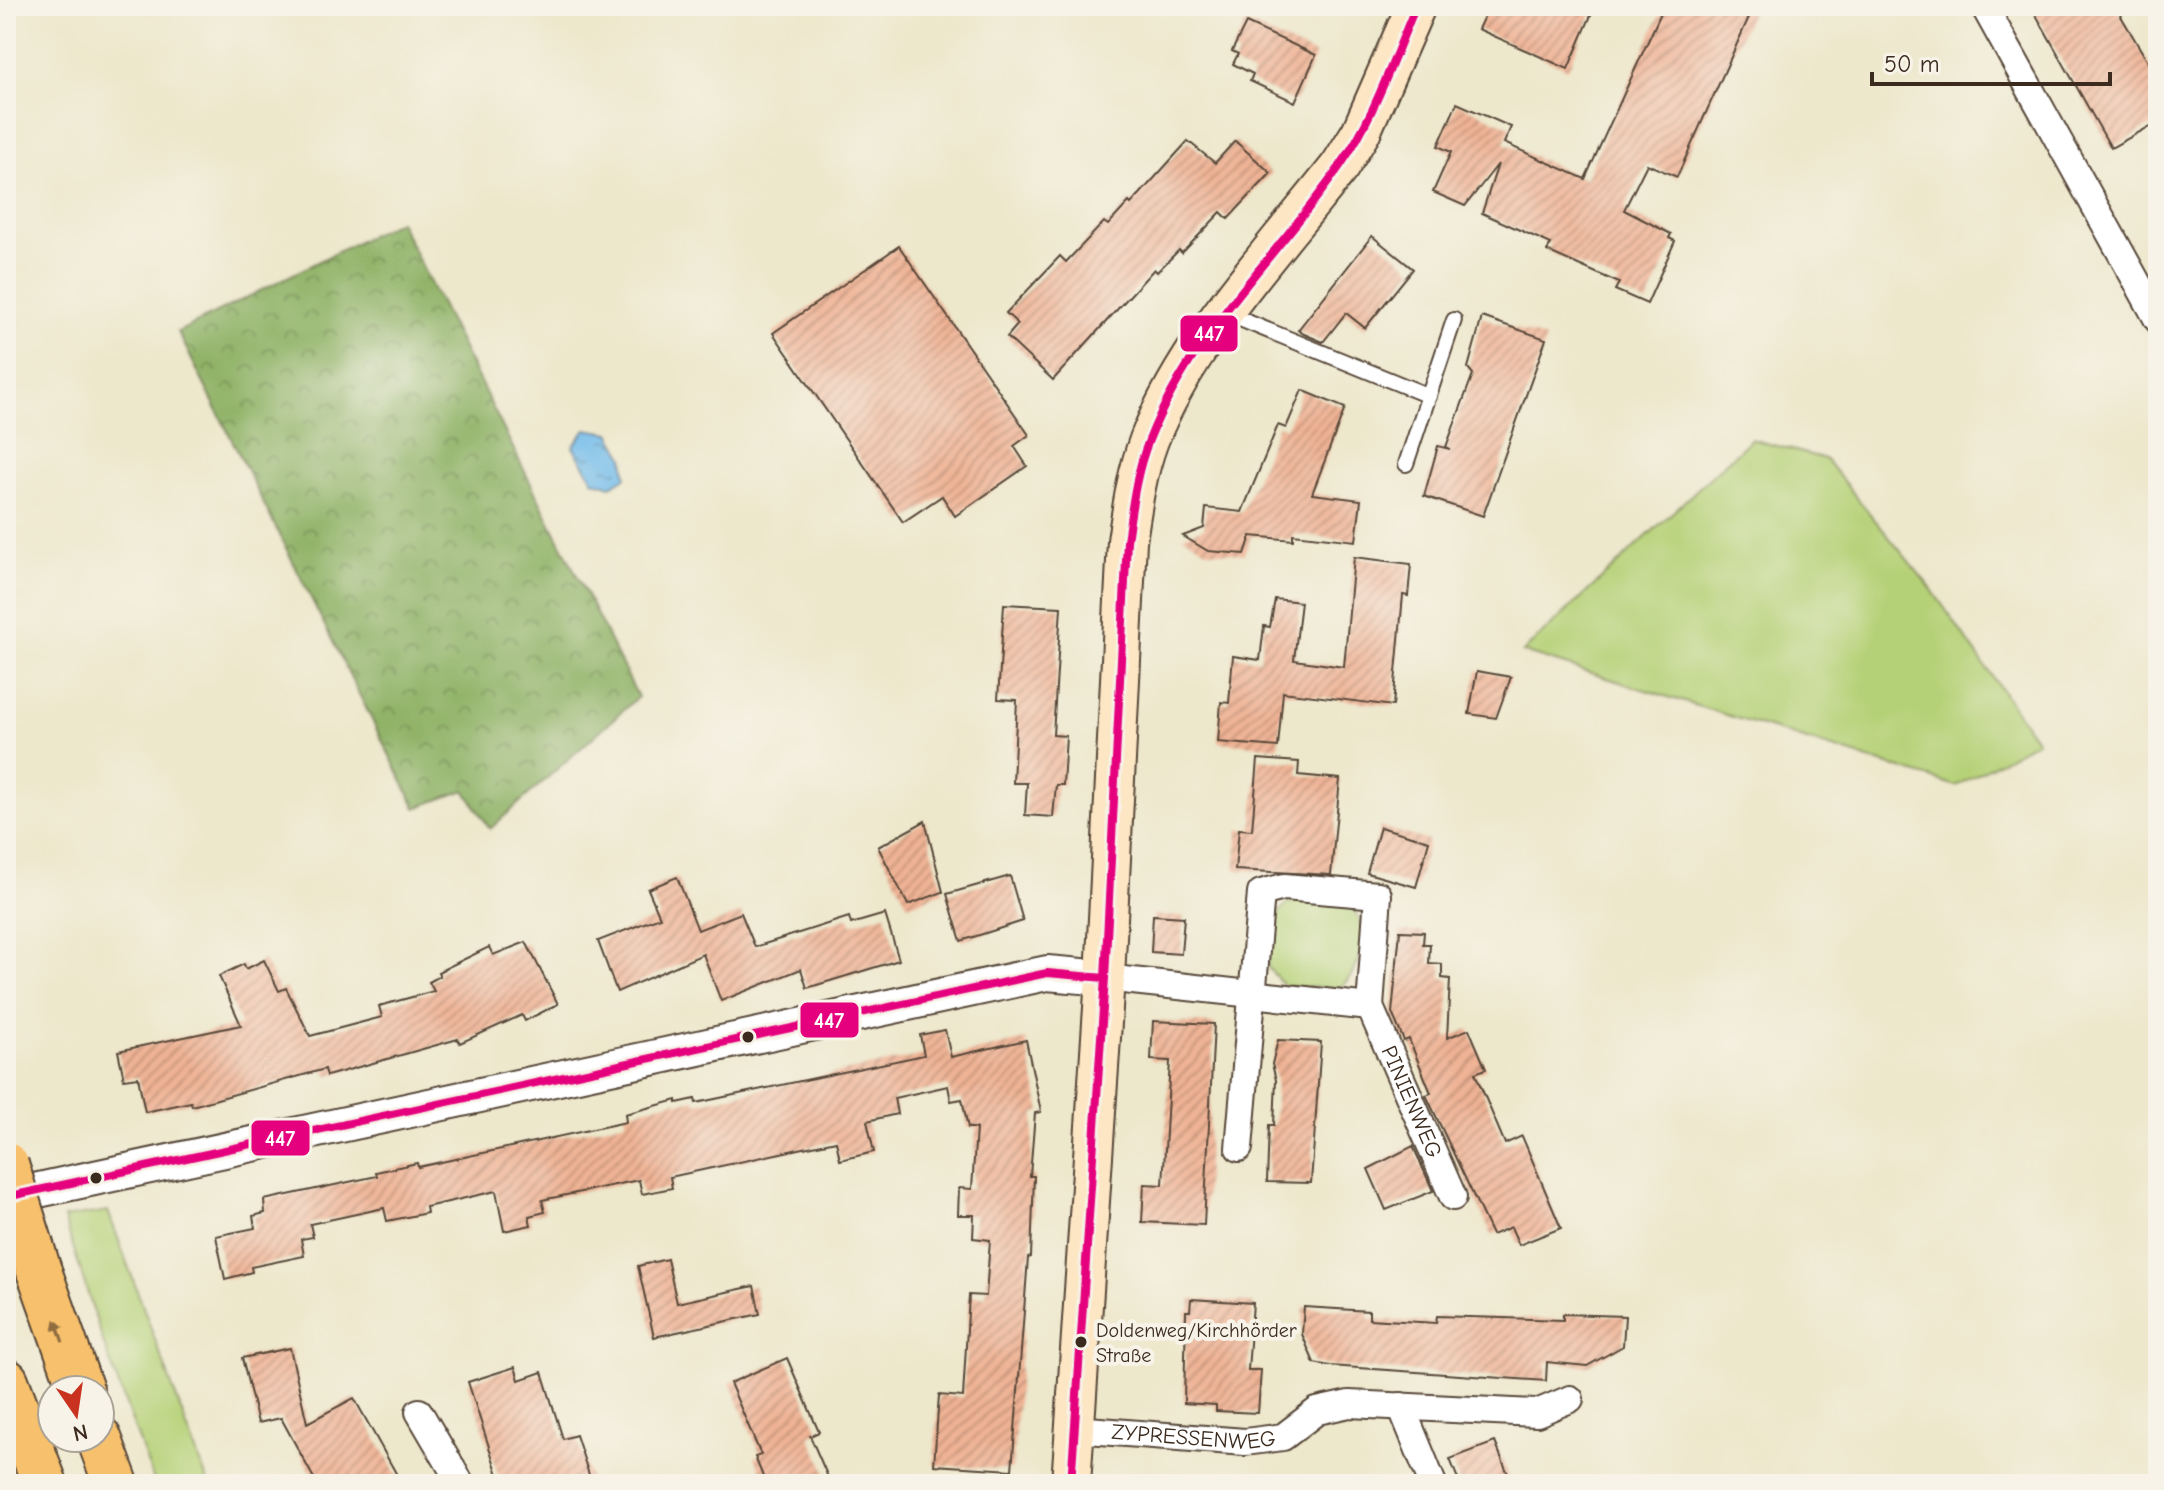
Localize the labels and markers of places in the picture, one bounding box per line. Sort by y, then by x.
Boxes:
unlabelled marker [740,1029,756,1045]
unlabelled marker [88,1170,104,1186]
place label: Doldenweg/Kirchhörder Straße [1096,1319,1297,1367]
marker: Doldenweg/Kirchhörder Straße [1073,1334,1089,1350]

